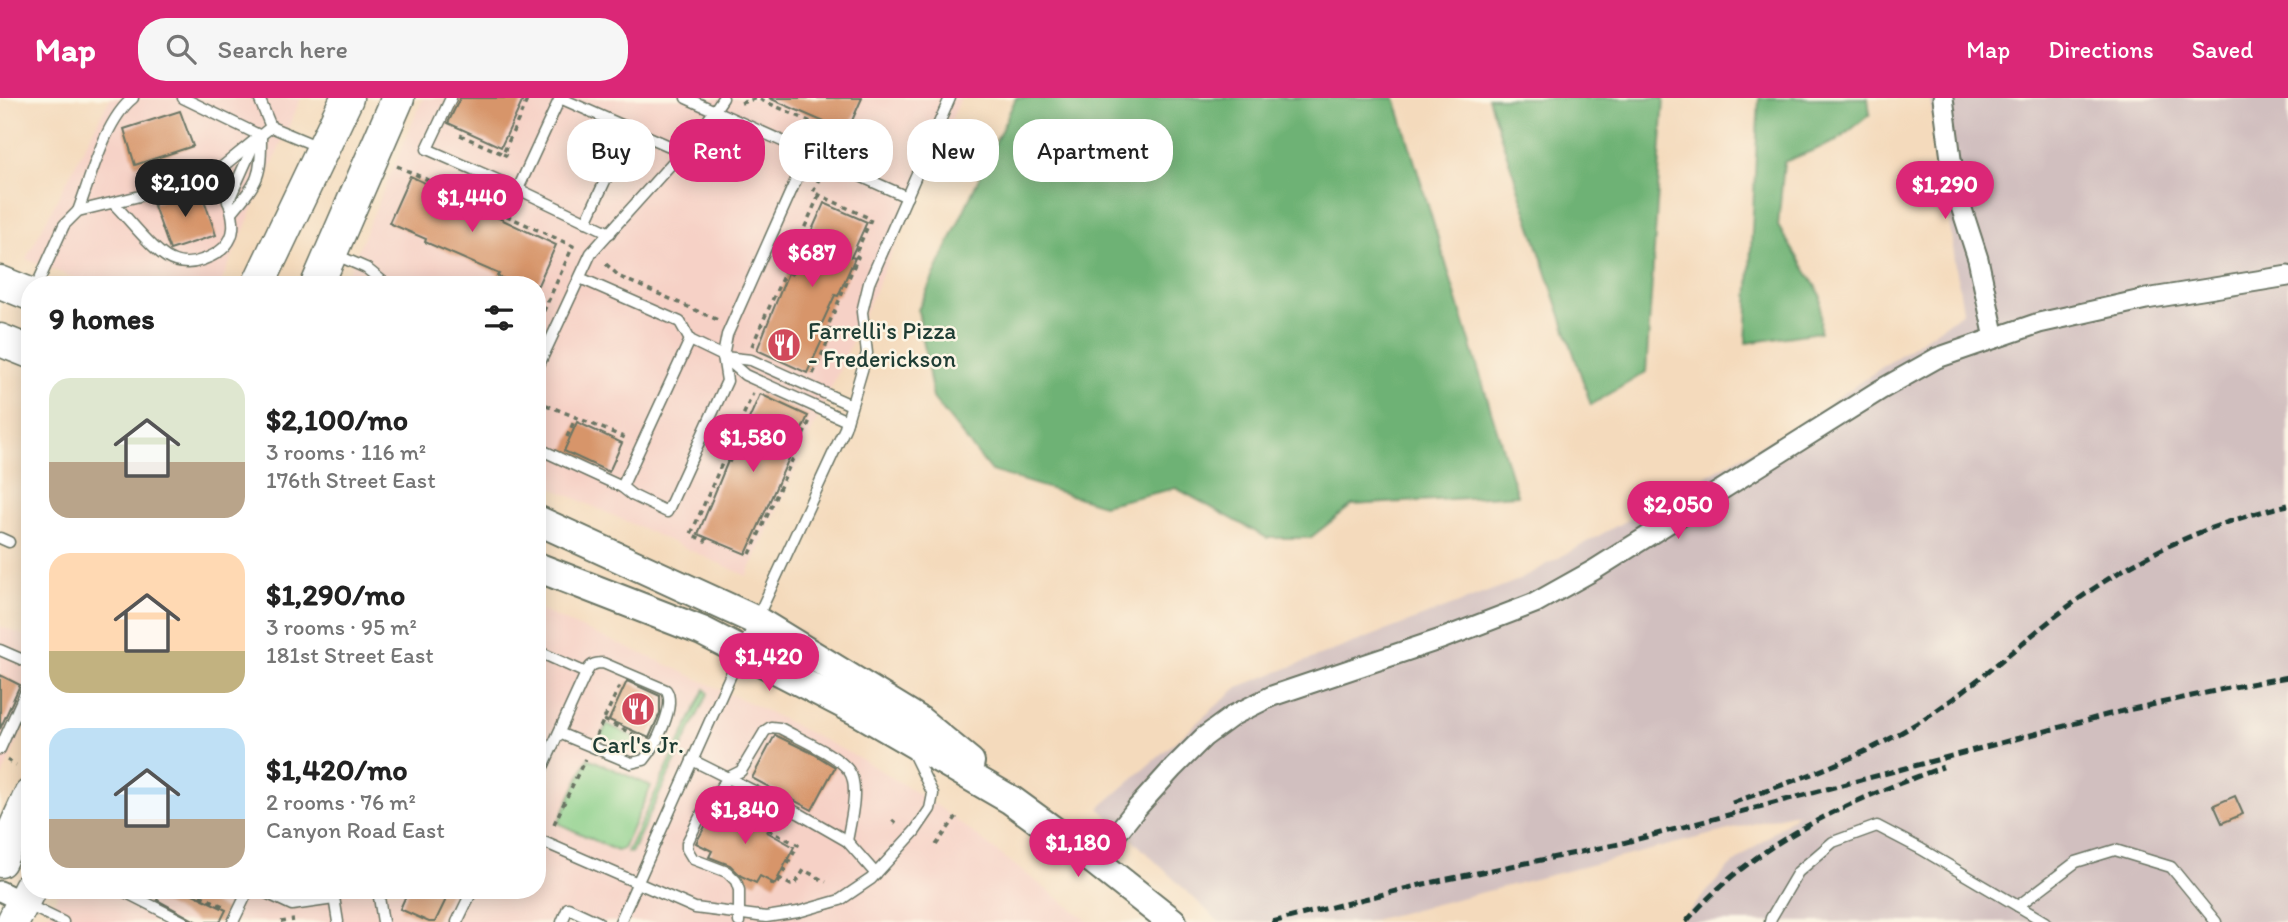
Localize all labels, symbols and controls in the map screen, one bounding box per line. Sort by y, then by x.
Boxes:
search box [138,18,628,81]
text: Map [35,30,96,69]
icon: search [162,30,200,68]
text: Search here [218,33,348,65]
text: Map [1966,35,2010,64]
text: Directions [2048,35,2154,64]
text: Saved [2192,35,2253,64]
chip: Buy [567,119,655,182]
chip: Rent [669,119,765,182]
chip: Filters [779,119,893,182]
chip: New [907,119,999,182]
chip: Apartment [1013,119,1173,182]
pin: $2,100 [128,159,242,219]
pin: $1,290 [1888,162,2002,221]
text: $2,100 [151,168,219,196]
text: $1,290 [1912,170,1978,198]
pin: $1,440 [415,174,529,234]
text: $1,440 [437,183,507,211]
pin: $687 [771,230,853,289]
text: $687 [788,238,836,266]
icon: filters [480,299,518,337]
text: 9 homes [49,300,155,337]
place label: Farrelli's Pizza - Frederickson [808,316,957,373]
restaurant icon: Farrelli's Pizza - Frederickson [765,326,803,364]
text: $2,100/mo [266,401,408,438]
icon: home [105,406,189,490]
pin: $1,580 [696,414,810,474]
text: $1,580 [720,423,786,451]
text: 3 rooms · 116 m² [266,438,426,466]
text: 176th Street East [266,466,436,494]
pin: $2,050 [1621,482,1735,541]
text: $2,050 [1643,490,1713,518]
text: $1,290/mo [266,576,405,613]
icon: home [105,581,189,665]
text: 3 rooms · 95 m² [266,613,417,641]
pin: $1,420 [712,634,826,693]
text: 181st Street East [266,641,434,669]
text: $1,420 [735,642,803,670]
restaurant icon: Carl's Jr. [619,690,657,728]
place label: Carl's Jr. [592,730,684,759]
text: $1,420/mo [266,751,408,788]
icon: home [105,756,189,840]
pin: $1,840 [688,786,802,846]
text: 2 rooms · 76 m² [266,788,416,816]
text: $1,840 [711,795,779,823]
text: Canyon Road East [266,816,445,844]
pin: $1,180 [1021,820,1135,879]
text: $1,180 [1045,828,1111,856]

